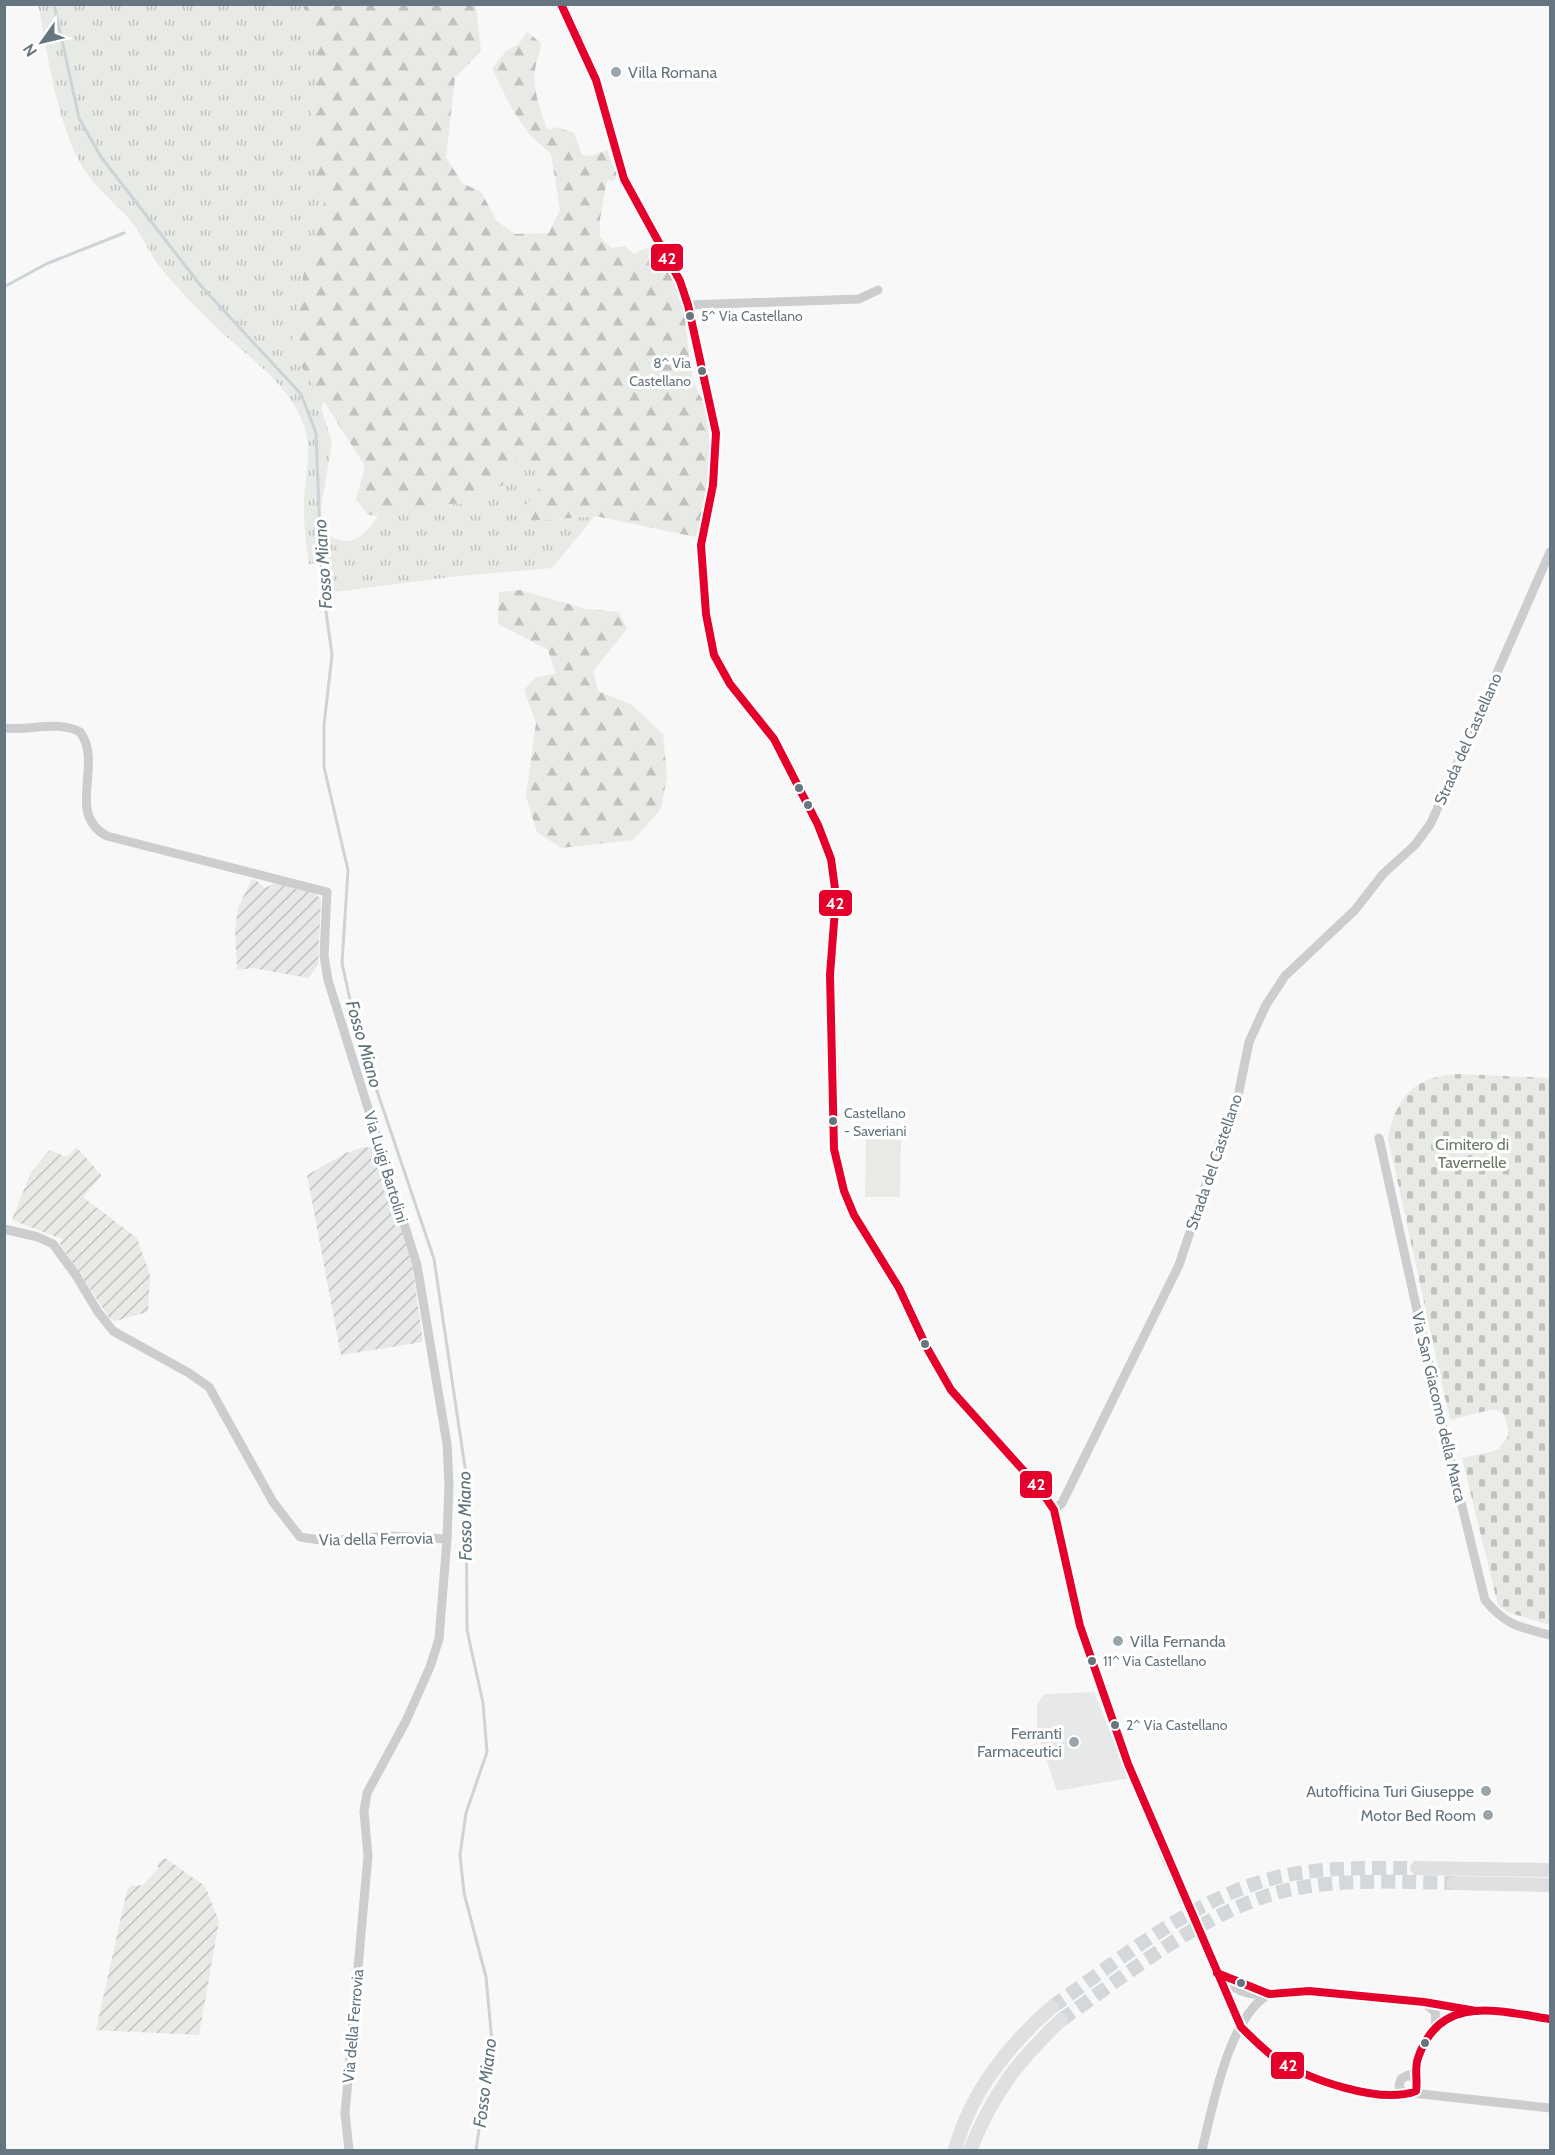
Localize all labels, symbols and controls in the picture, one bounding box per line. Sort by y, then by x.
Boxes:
north arrow [12,12,72,72]
text: N [19,40,41,60]
place label: Villa Romana [628,63,717,82]
marker: Villa Romana [609,65,623,79]
line badge: 42 [650,243,684,272]
text: 42 [658,249,676,268]
place label: 5^ Via Castellano [701,307,803,325]
marker: 5^ Via Castellano [684,310,696,322]
place label: 8^ Via Castellano [629,354,691,390]
marker: 8^ Via Castellano [696,365,708,377]
water label: Fosso Miano [309,518,337,610]
street label: Strada del Castellano [1430,670,1506,808]
unlabelled marker [793,782,805,794]
unlabelled marker [802,799,814,811]
line badge: 42 [818,889,853,917]
text: 42 [826,894,844,913]
water label: Fosso Miano [341,998,387,1090]
street label: Strada del Castellano [1182,1091,1246,1232]
place label: Castellano - Saveriani [844,1104,907,1140]
street label: Via Luigi Bartolini [360,1109,412,1225]
marker: Castellano - Saveriani [827,1115,839,1127]
park label: Cimitero di Tavernelle [1435,1135,1509,1172]
street label: Via San Giacomo della Marca [1408,1310,1470,1504]
unlabelled marker [919,1338,931,1350]
line badge: 42 [1019,1470,1053,1499]
water label: Fosso Miano [453,1471,477,1561]
text: 42 [1027,1475,1045,1494]
street label: Via della Ferrovia [319,1528,434,1549]
place label: Villa Fernanda [1130,1632,1226,1651]
marker: Villa Fernanda [1111,1634,1125,1648]
place label: 11^ Via Castellano [1103,1652,1207,1670]
marker: 11^ Via Castellano [1086,1655,1098,1667]
place label: 2^ Via Castellano [1126,1716,1228,1734]
marker: 2^ Via Castellano [1109,1719,1121,1731]
place label: Ferranti Farmaceutici [977,1724,1062,1761]
marker: Ferranti Farmaceutici [1067,1735,1081,1749]
place label: Autofficina Turi Giuseppe [1306,1782,1474,1801]
marker: Autofficina Turi Giuseppe [1479,1784,1493,1798]
place label: Motor Bed Room [1361,1806,1476,1825]
marker: Motor Bed Room [1481,1808,1495,1822]
street label: Via della Ferrovia [339,1968,367,2084]
unlabelled marker [1235,1977,1247,1989]
water label: Fosso Miano [469,2037,501,2129]
unlabelled marker [1419,2037,1431,2049]
line badge: 42 [1270,2051,1305,2080]
text: 42 [1279,2056,1297,2075]

